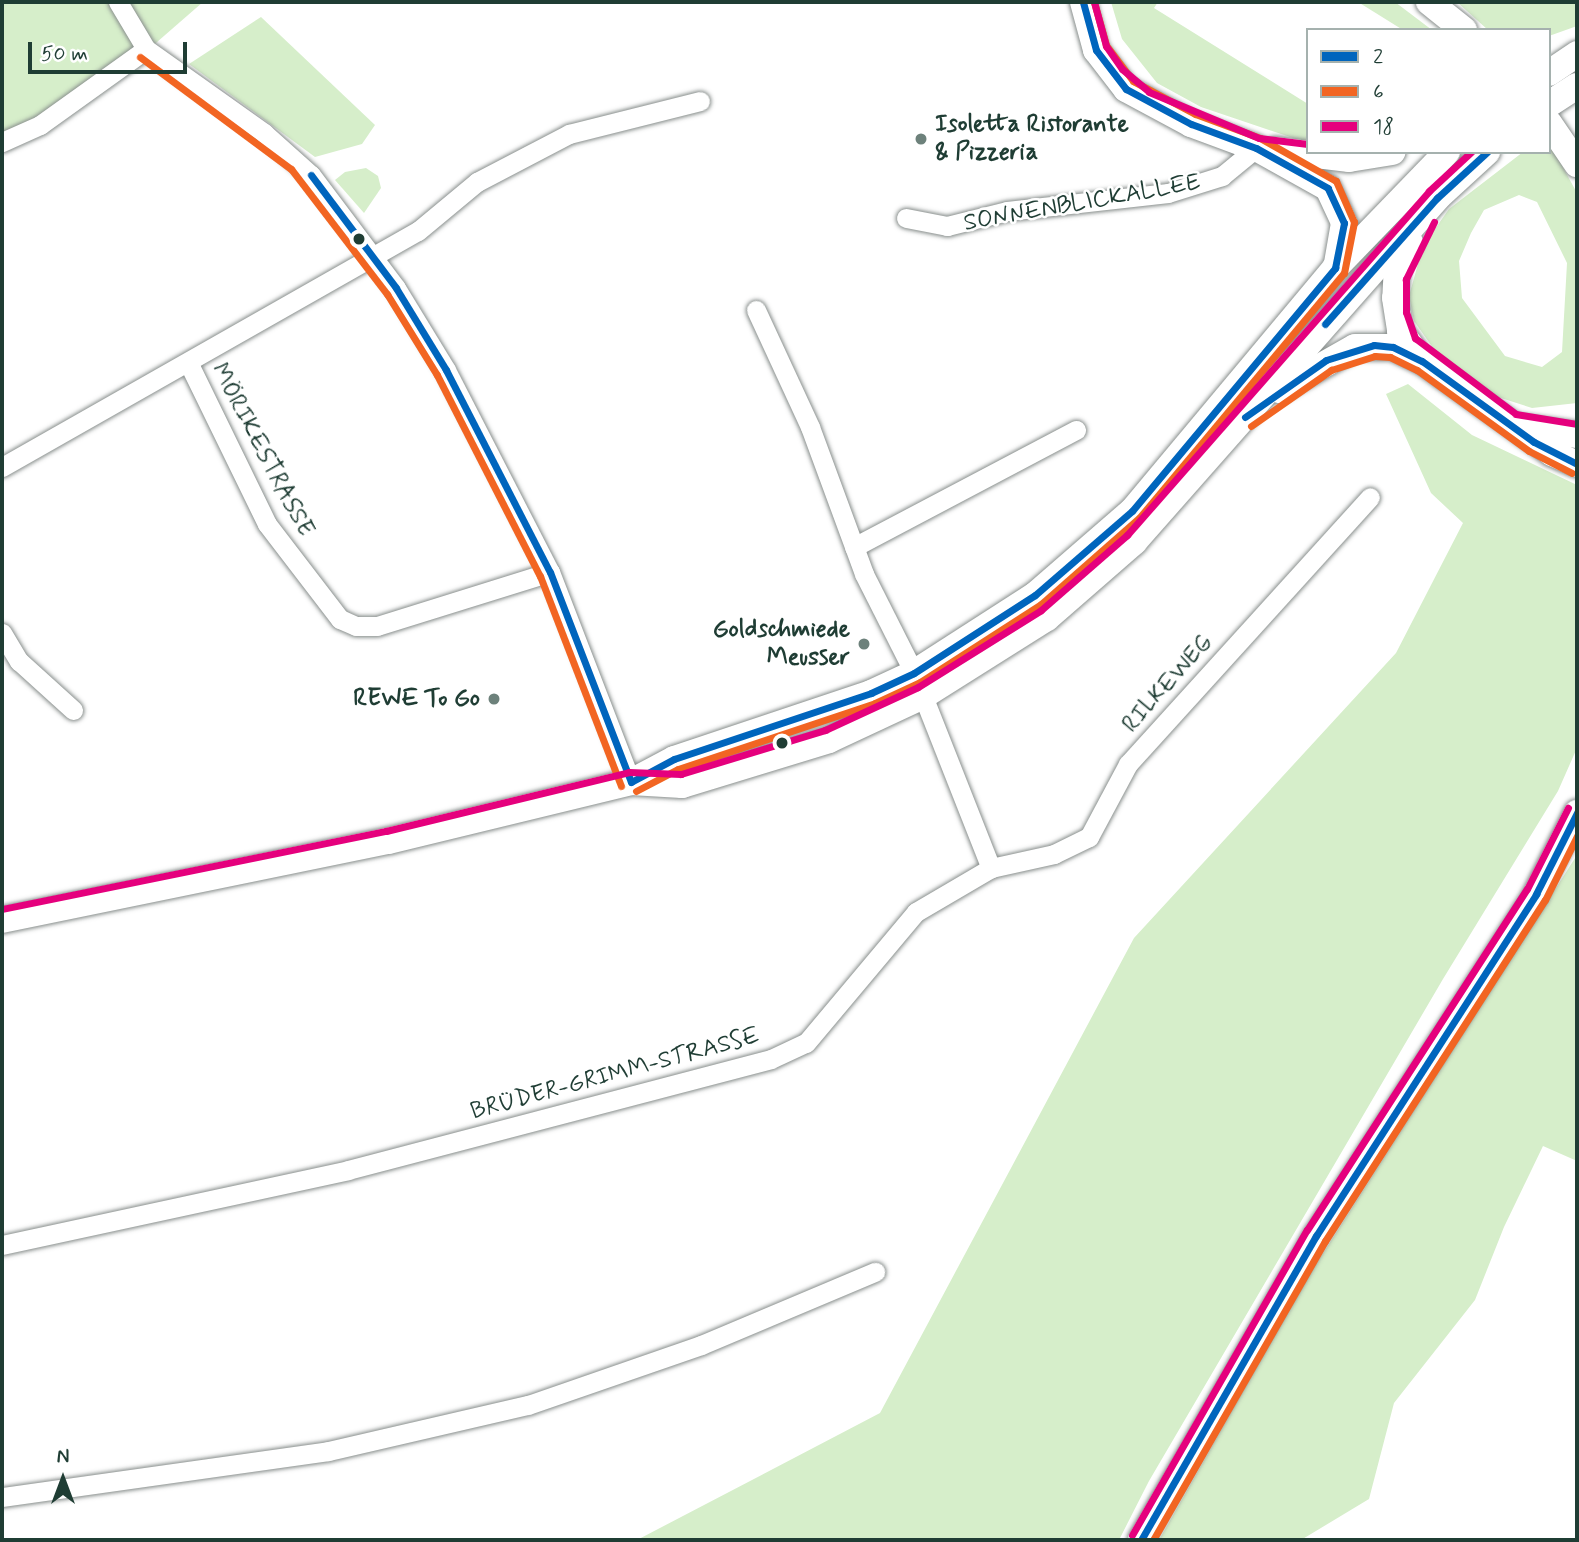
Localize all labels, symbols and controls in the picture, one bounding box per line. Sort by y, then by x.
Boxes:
scale bar [32,28,191,72]
legend [1306,28,1551,154]
text: 50 m [41,40,88,68]
text: 2 [1373,43,1383,71]
text: 6 [1373,78,1384,106]
place label: Isoletta Ristorante & Pizzeria [935,111,1129,167]
text: 18 [1373,113,1394,141]
marker: Isoletta Ristorante & Pizzeria [913,131,929,147]
street label: SONNENBLICKALLEE [961,168,1203,238]
unlabelled marker [352,232,366,246]
street label: MÖRIKESTRASSE [204,358,320,542]
place label: Goldschmiede Meusser [713,616,850,672]
street label: RILKEWEG [1117,629,1219,739]
marker: Goldschmiede Meusser [856,636,872,652]
place label: REWE To Go [354,685,480,713]
marker: REWE To Go [486,691,502,707]
unlabelled marker [775,736,789,750]
street label: BRÜDER-GRIMM-STRASSE [467,1022,763,1126]
north arrow [28,1444,98,1514]
text: N [57,1445,69,1470]

